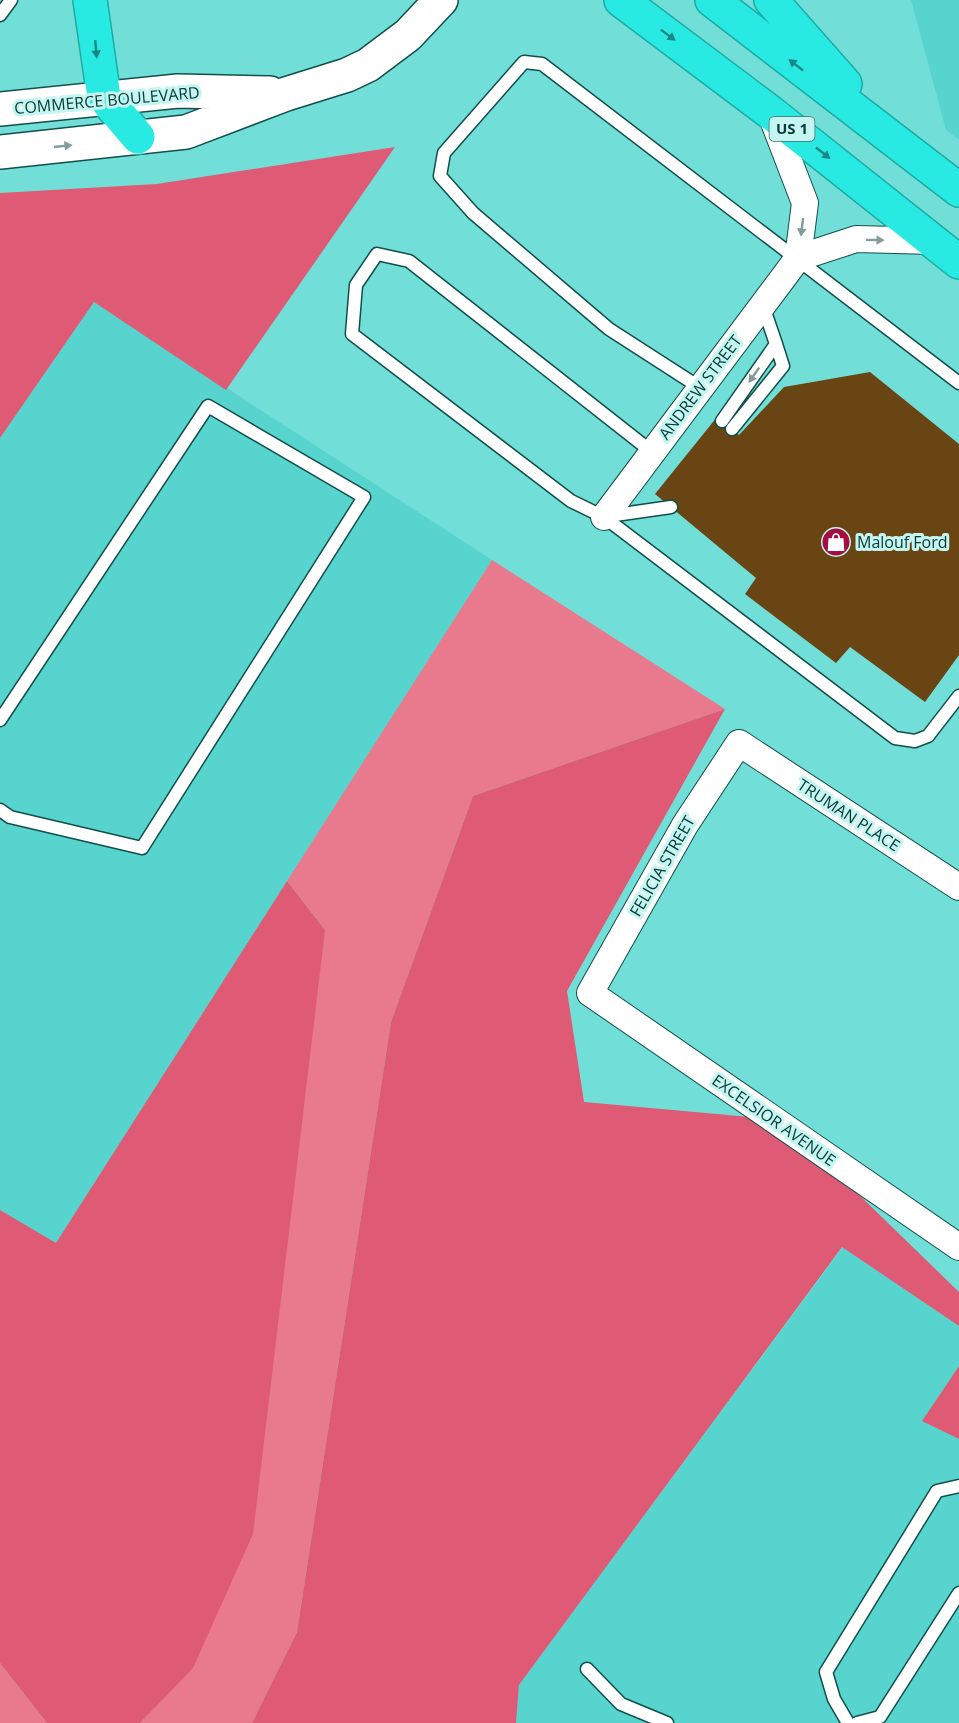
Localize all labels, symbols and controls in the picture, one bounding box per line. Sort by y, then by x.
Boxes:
one-way arrow [659,29,675,41]
one-way arrow [91,39,101,58]
one-way arrow [789,59,804,71]
street label: COMMERCE BOULEVARD [13,81,201,119]
road number: US 1 [770,117,814,141]
one-way arrow [53,141,72,150]
one-way arrow [815,147,830,159]
one-way arrow [797,218,806,237]
one-way arrow [865,235,884,245]
street label: ANDREW STREET [653,330,747,444]
one-way arrow [748,367,760,383]
shop icon: Malouf Ford [820,526,852,558]
place label: Malouf Ford [857,531,948,553]
street label: TRUMAN PLACE [793,774,905,856]
street label: FELICIA STREET [624,811,700,920]
street label: EXCELSIOR AVENUE [708,1069,840,1171]

